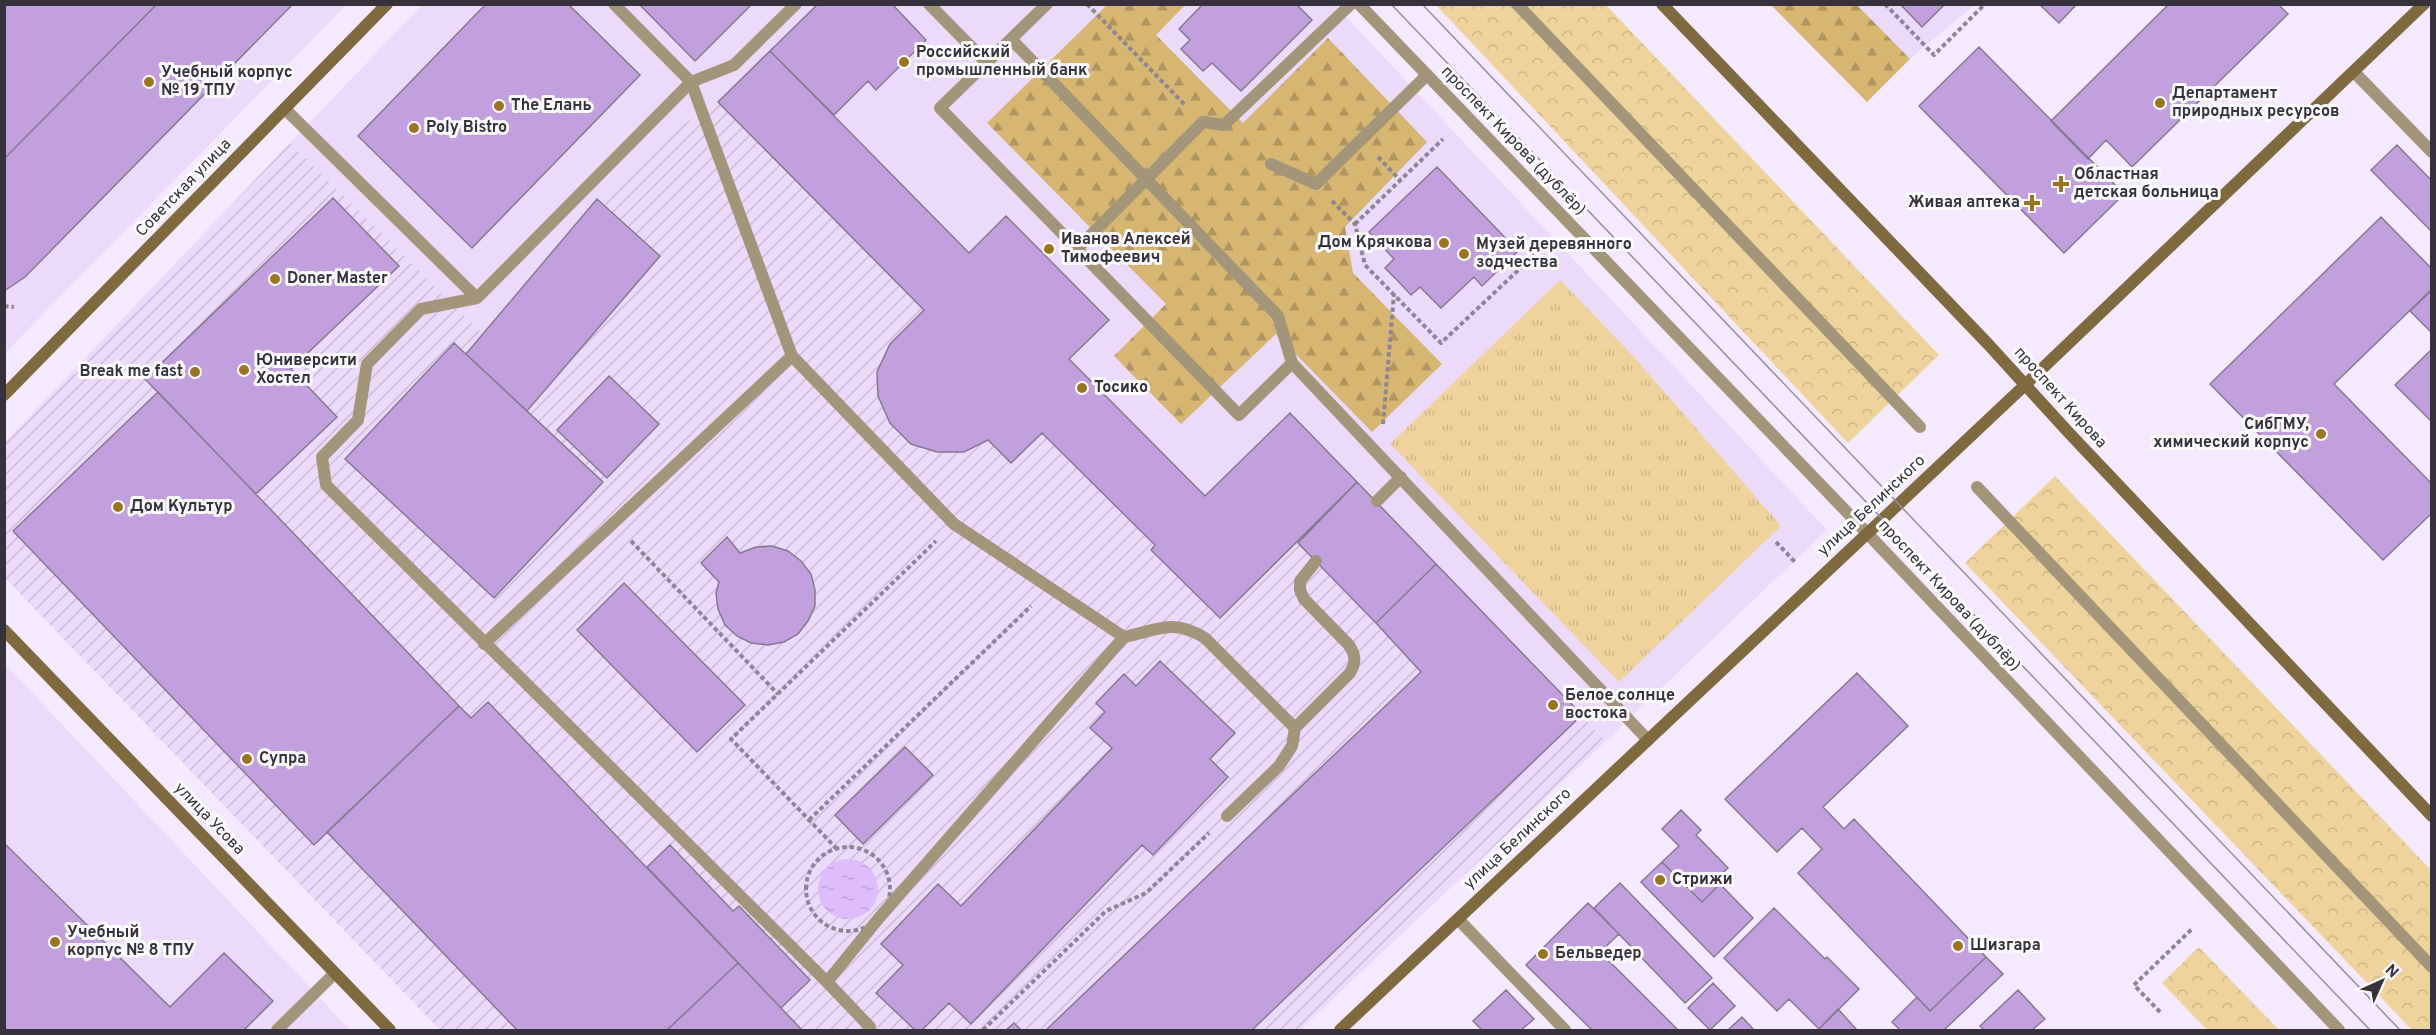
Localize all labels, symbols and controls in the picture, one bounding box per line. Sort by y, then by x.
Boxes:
place label: Российский промышленный банк [916,43,1087,81]
marker: Российский промышленный банк [897,55,911,69]
street label: проспект Кирова (дублёр) [1436,62,1590,220]
place label: Учебный корпус № 19 ТПУ [161,63,293,101]
marker: Учебный корпус № 19 ТПУ [142,75,156,89]
place label: Департамент природных ресурсов [2172,84,2340,122]
place label: The Елань [511,96,592,116]
marker: Департамент природных ресурсов [2153,96,2167,110]
marker: The Елань [492,99,506,113]
place label: Poly Bistro [426,118,507,138]
marker: Poly Bistro [407,121,421,135]
street label: Советская улица [132,135,236,241]
place label: Областная детская больница [2074,165,2219,203]
marker: Областная детская больница [2052,175,2070,193]
place label: Живая аптека [1908,193,2020,213]
marker: Живая аптека [2025,196,2039,210]
place label: Иванов Алексей Тимофеевич [1061,230,1191,268]
place label: Дом Крячкова [1318,233,1432,253]
place label: Музей деревянного зодчества [1476,235,1632,273]
marker: Дом Крячкова [1437,236,1451,250]
marker: Иванов Алексей Тимофеевич [1042,242,1056,256]
marker: Музей деревянного зодчества [1457,247,1471,261]
place label: Doner Master [287,269,388,289]
marker: Doner Master [268,272,282,286]
street label: проспект Кирова [2009,343,2111,453]
place label: Юниверсити Хостел [256,351,357,389]
place label: Break me fast [79,362,183,382]
marker: Юниверсити Хостел [237,363,251,377]
marker: Break me fast [188,365,202,379]
place label: Тосико [1094,378,1148,398]
marker: Тосико [1075,381,1089,395]
place label: СибГМУ, химический корпус [2153,415,2309,453]
marker: СибГМУ, химический корпус [2314,427,2328,441]
street label: улица Белинского [1814,451,1930,561]
place label: Дом Культур [130,497,232,517]
marker: Дом Культур [111,500,125,514]
street label: проспект Кирова (дублёр) [1874,516,2024,676]
place label: Белое солнце востока [1565,686,1675,724]
marker: Белое солнце востока [1546,698,1560,712]
place label: Супра [259,749,306,769]
marker: Супра [240,752,254,766]
street label: улица Усова [169,778,249,860]
street label: улица Белинского [1460,784,1576,894]
place label: Стрижи [1672,870,1733,890]
marker: Стрижи [1653,873,1667,887]
place label: Учебный корпус № 8 ТПУ [67,923,195,961]
marker: Учебный корпус № 8 ТПУ [48,935,62,949]
place label: Шизгара [1970,936,2041,956]
marker: Шизгара [1951,939,1965,953]
place label: Бельведер [1555,944,1642,964]
marker: Бельведер [1536,947,1550,961]
north arrow [2352,951,2412,1011]
text: N [2380,961,2402,983]

